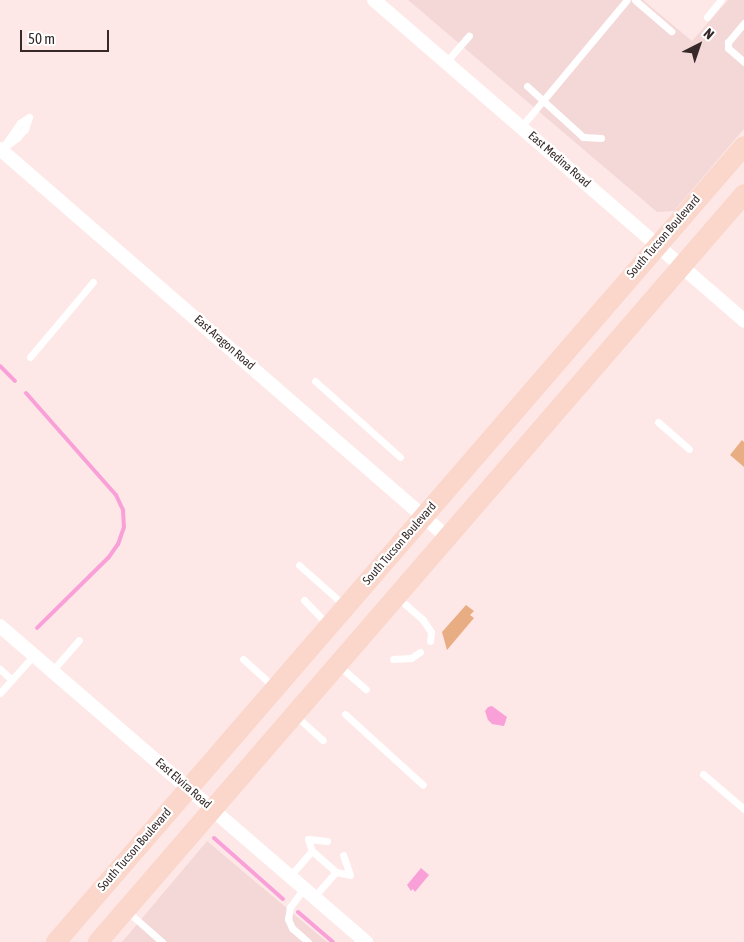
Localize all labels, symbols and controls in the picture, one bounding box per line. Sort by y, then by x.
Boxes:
scale bar [22,20,111,52]
north arrow [674,20,724,70]
text: N [700,25,717,42]
text: 50 m [28,30,55,47]
street label: East Medina Road [525,129,593,191]
street label: South Tucson Boulevard [624,193,704,281]
street label: East Aragon Road [191,313,257,373]
street label: South Tucson Boulevard [360,500,440,588]
street label: East Elvira Road [152,756,214,812]
street label: South Tucson Boulevard [95,806,175,894]

